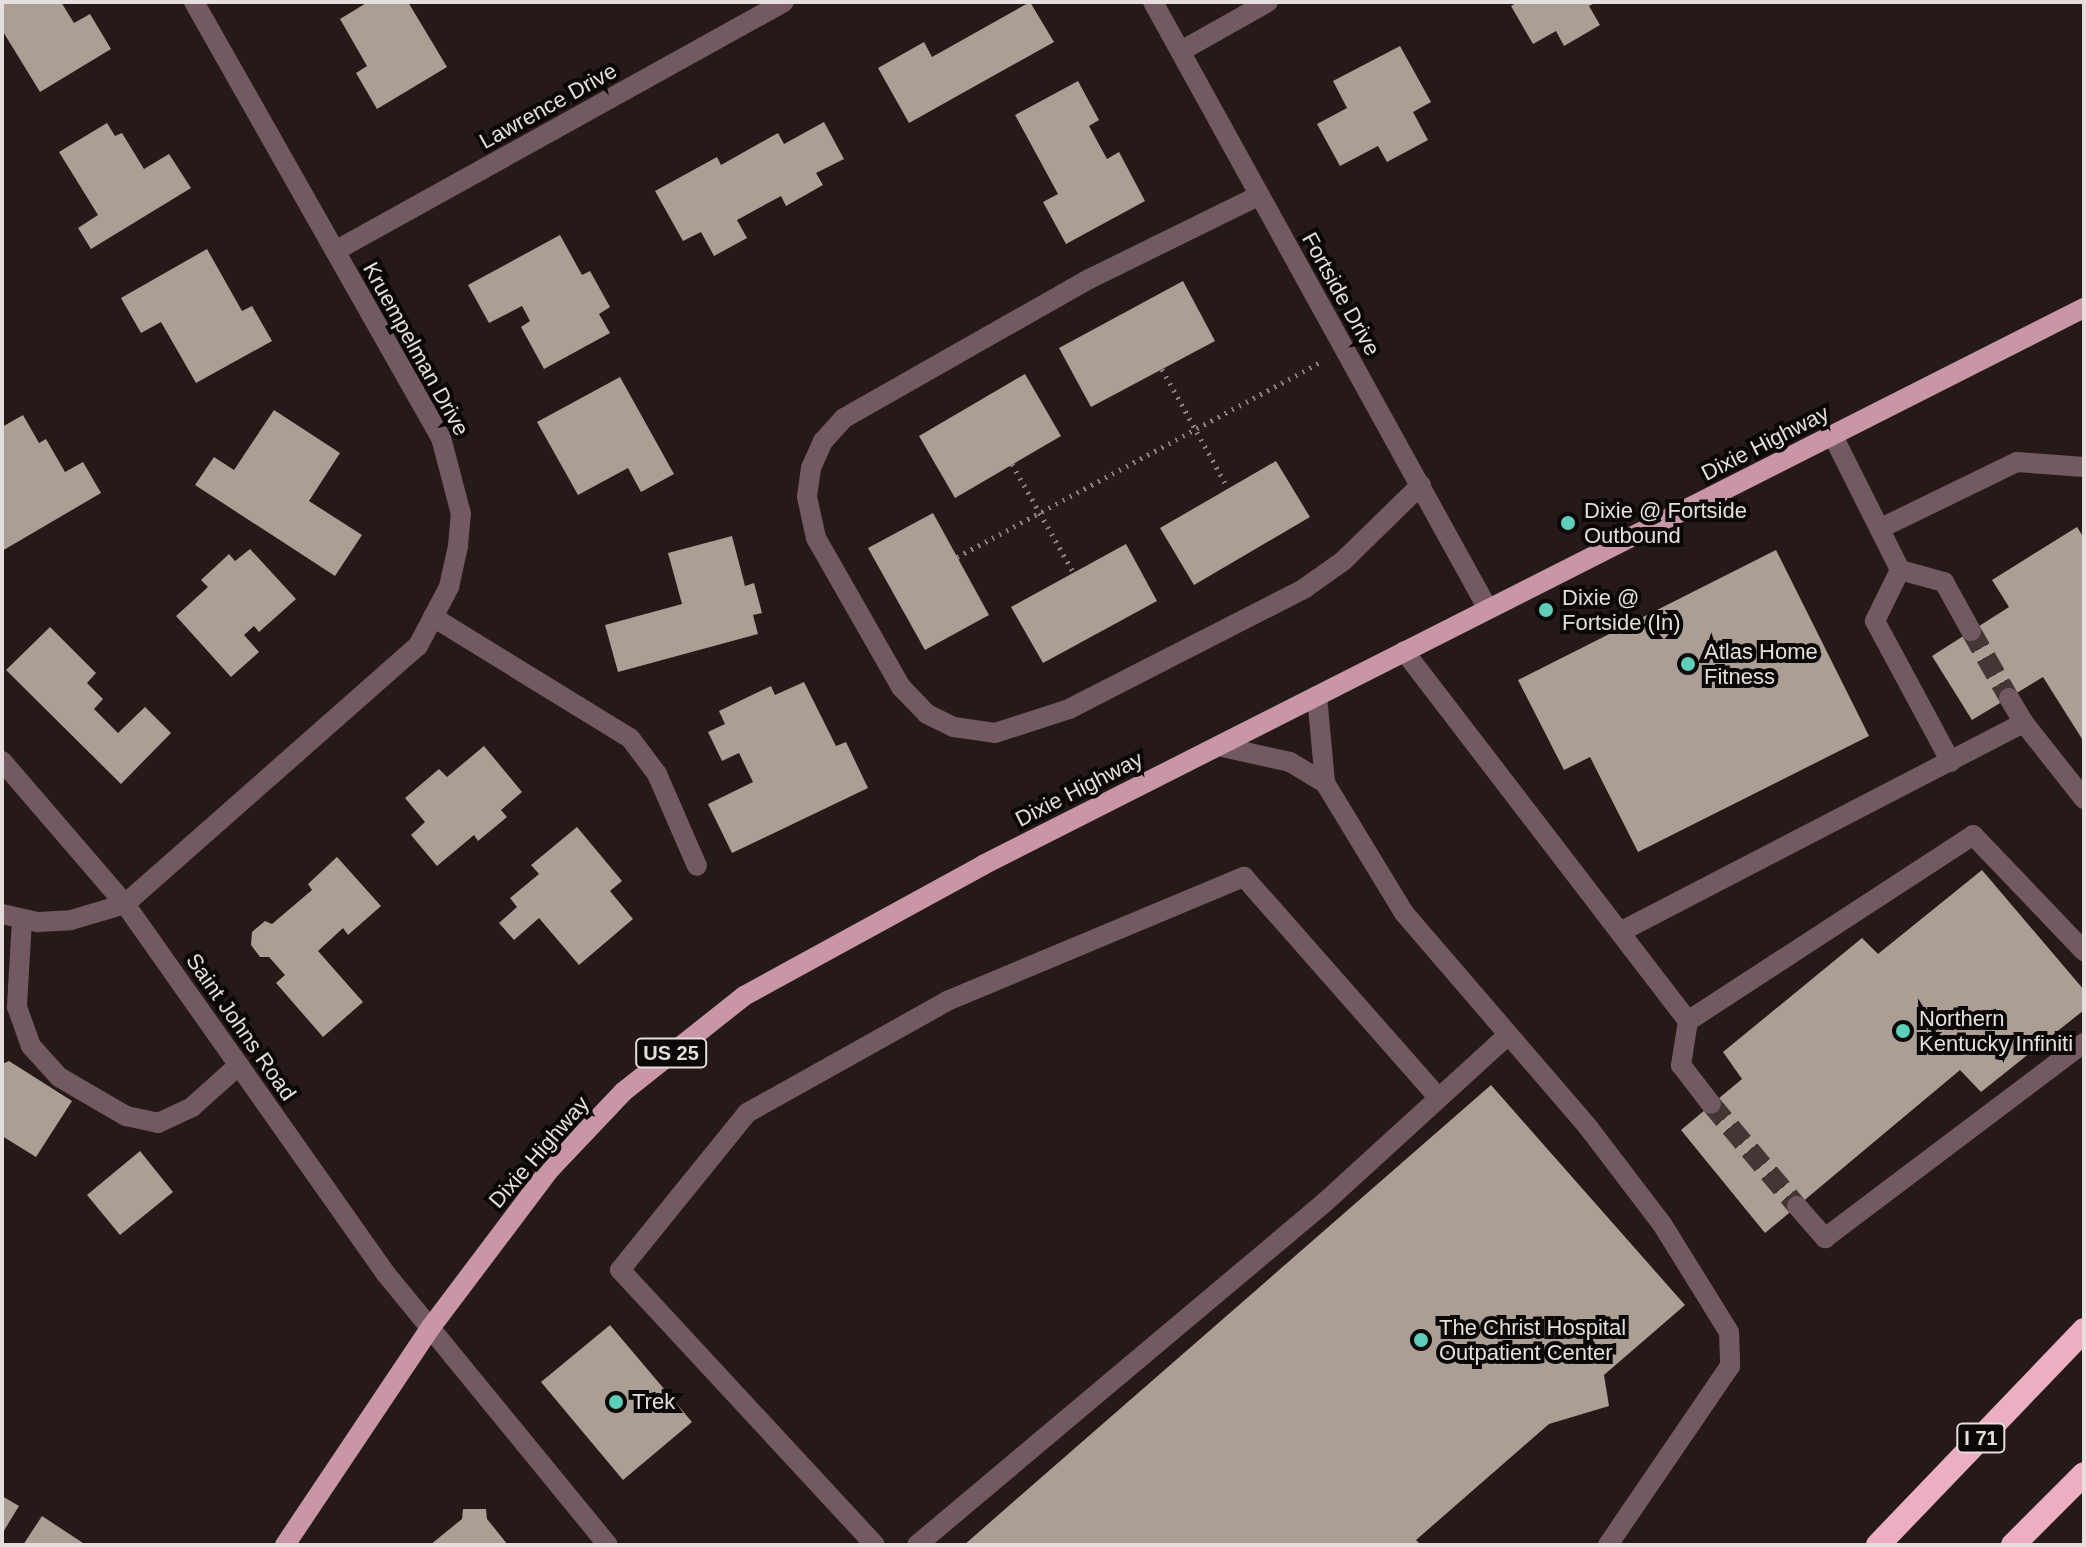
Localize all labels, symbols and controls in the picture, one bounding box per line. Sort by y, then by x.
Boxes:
street label: Lawrence Drive [475,57,621,155]
street label: Fortside Drive [1296,228,1386,360]
street label: Kruempelman Drive [357,258,475,440]
street label: Dixie Highway [1697,400,1833,486]
place label: Dixie @ Fortside Outbound [1584,497,1747,548]
marker: Dixie @ Fortside Outbound [1559,514,1577,532]
place label: Dixie @ Fortside (In) [1562,584,1681,636]
marker: Dixie @ Fortside (In) [1537,601,1555,619]
place label: Atlas Home Fitness [1704,638,1818,690]
marker: Atlas Home Fitness [1679,655,1697,673]
street label: Dixie Highway [1011,746,1147,832]
street label: Saint Johns Road [180,948,302,1106]
place label: Northern Kentucky Infiniti [1919,1005,2073,1056]
marker: Northern Kentucky Infiniti [1894,1022,1912,1040]
road number: US 25 [635,1037,707,1069]
street label: Dixie Highway [483,1091,595,1213]
place label: The Christ Hospital Outpatient Center [1439,1314,1626,1366]
marker: The Christ Hospital Outpatient Center [1410,1329,1432,1351]
place label: Trek [632,1389,675,1415]
marker: Trek [607,1393,625,1411]
road number: I 71 [1955,1422,2007,1454]

